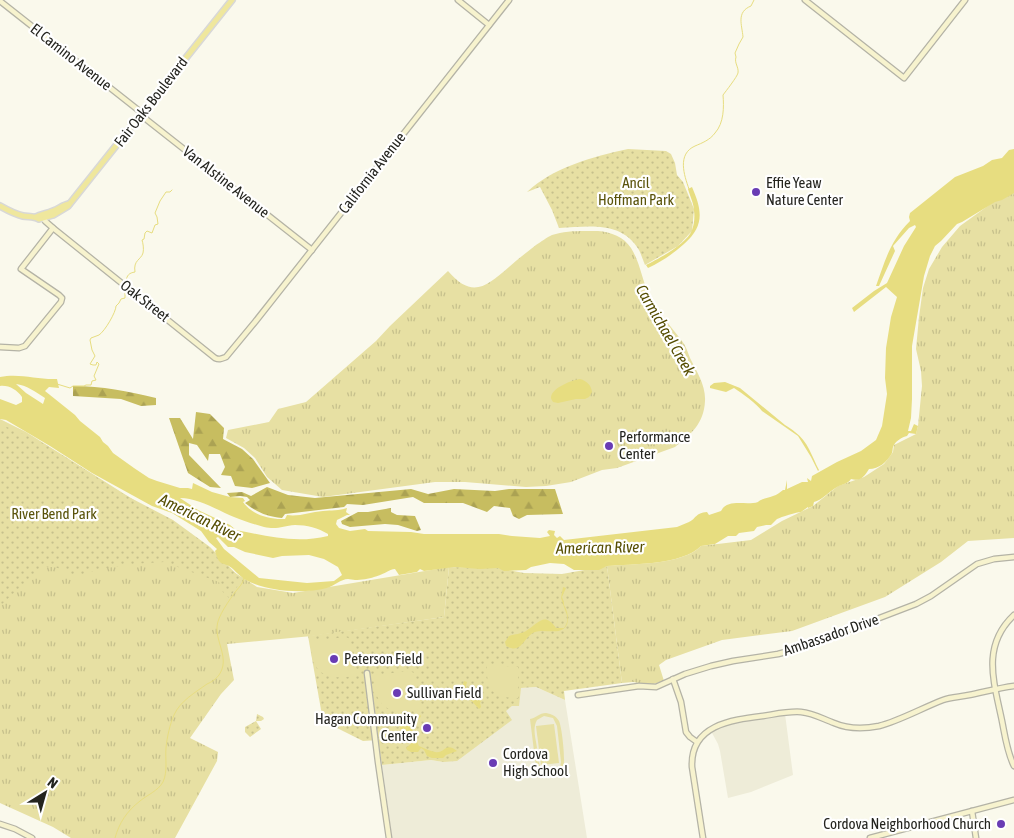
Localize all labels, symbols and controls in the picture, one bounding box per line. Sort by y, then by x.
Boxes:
street label: El Camino Avenue [27,20,115,94]
street label: Fair Oaks Boulevard [110,54,191,150]
street label: California Avenue [335,129,409,217]
street label: Van Alstine Avenue [180,143,273,221]
park label: Ancil Hoffman Park [598,174,674,208]
place label: Effie Yeaw Nature Center [766,174,843,208]
marker: Effie Yeaw Nature Center [750,186,762,198]
street label: Oak Street [117,276,173,325]
water label: Carmichael Creek [633,281,700,380]
place label: Performance Center [619,428,691,462]
marker: Performance Center [603,440,615,452]
water label: American River [155,489,245,545]
park label: River Bend Park [11,505,97,522]
water label: American River [555,537,646,557]
street label: Ambassador Drive [781,610,881,659]
place label: Peterson Field [344,650,422,667]
marker: Peterson Field [328,653,340,665]
place label: Sullivan Field [407,684,482,701]
marker: Sullivan Field [391,687,403,699]
place label: Hagan Community Center [315,710,418,744]
marker: Hagan Community Center [421,722,433,734]
place label: Cordova High School [503,745,568,779]
marker: Cordova High School [487,757,499,769]
north arrow [20,768,70,818]
text: N [45,774,61,791]
place label: Cordova Neighborhood Church [823,815,991,832]
marker: Cordova Neighborhood Church [995,818,1007,830]

